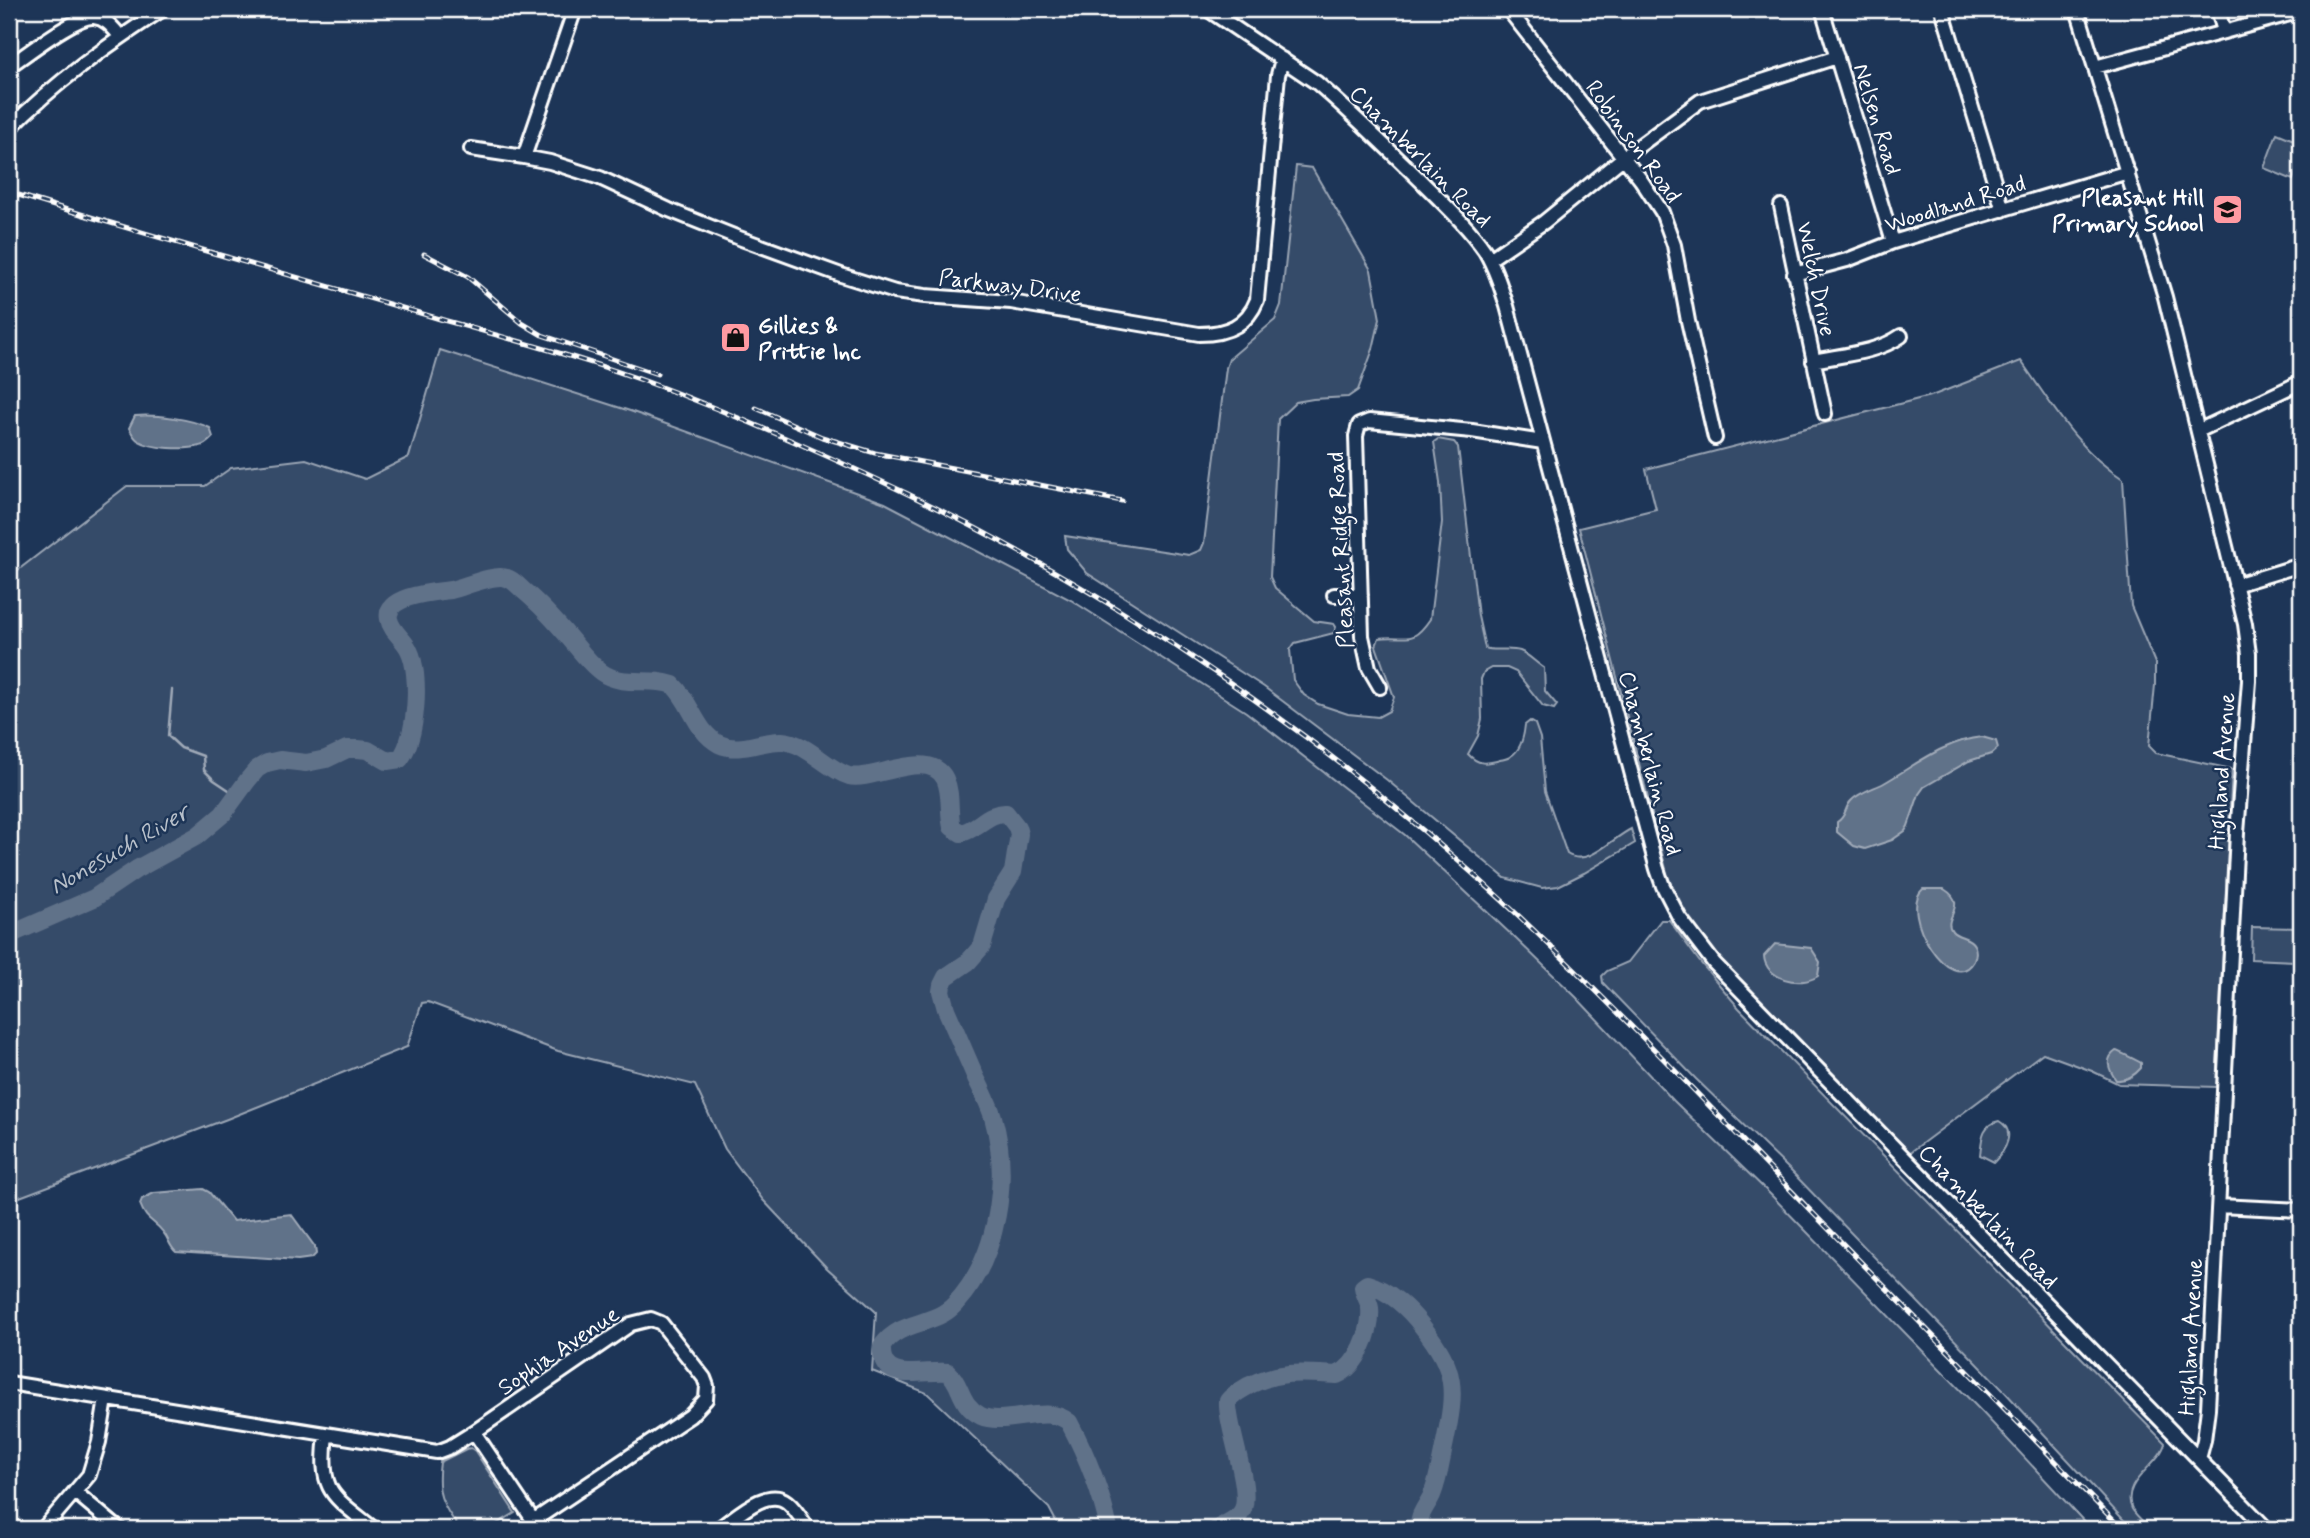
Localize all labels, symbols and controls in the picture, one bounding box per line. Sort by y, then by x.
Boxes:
street label: Nelsen Road [1845,60,1907,179]
street label: Robinson Road [1578,75,1687,210]
street label: Chamberlain Road [1342,80,1497,235]
street label: Woodland Road [1881,169,2030,241]
place label: Pleasant Hill Primary School [2052,184,2204,240]
school or university icon: Pleasant Hill Primary School [2210,193,2244,227]
street label: Welch Drive [1788,219,1842,339]
street label: Parkway Drive [937,263,1083,311]
place label: Gillies & Prittie Inc [758,312,861,368]
shop icon: Gillies & Prittie Inc [718,321,752,355]
street label: Pleasant Ridge Road [1322,451,1364,649]
street label: Chamberlain Road [1610,668,1688,859]
street label: Highland Avenue [2203,691,2245,851]
water label: Nonesuch River [45,796,198,903]
street label: Chamberlain Road [1911,1139,2064,1296]
street label: Highland Avenue [2173,1257,2213,1417]
street label: Sophia Avenue [493,1300,626,1403]

